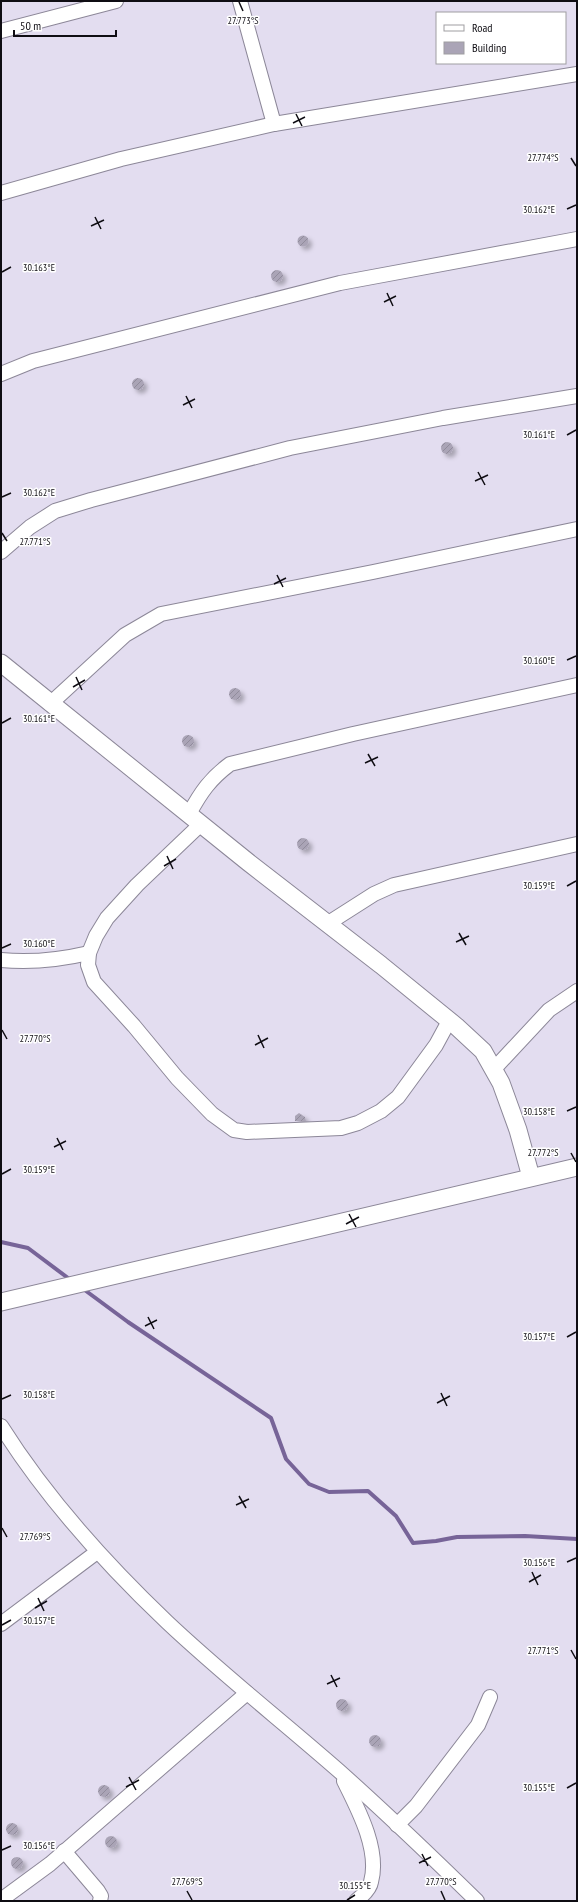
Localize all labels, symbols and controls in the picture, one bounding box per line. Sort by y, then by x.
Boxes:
scale bar [14,12,116,38]
legend [436,12,566,64]
text: 27.773°S [227,14,259,27]
text: 50 m [20,18,41,33]
text: Road [472,20,492,35]
text: Building [472,40,507,55]
text: 27.774°S [527,151,559,164]
text: 30.162°E [523,203,555,216]
text: 30.163°E [23,261,55,274]
text: 30.161°E [523,428,555,441]
text: 30.162°E [23,486,55,499]
text: 27.771°S [19,535,51,548]
text: 30.160°E [523,654,555,667]
text: 30.161°E [23,712,55,725]
text: 30.159°E [523,879,555,892]
text: 30.160°E [23,937,55,950]
text: 27.770°S [19,1032,51,1045]
text: 30.158°E [523,1105,555,1118]
text: 27.772°S [527,1146,559,1159]
text: 30.159°E [23,1163,55,1176]
text: 30.157°E [523,1330,555,1343]
text: 30.158°E [23,1388,55,1401]
text: 27.769°S [19,1530,51,1543]
text: 30.156°E [523,1556,555,1569]
text: 30.157°E [23,1614,55,1627]
text: 27.771°S [527,1644,559,1657]
text: 30.155°E [523,1781,555,1794]
text: 30.156°E [23,1839,55,1852]
text: 27.769°S [171,1875,203,1888]
text: 27.770°S [425,1875,457,1888]
text: 30.155°E [339,1879,371,1892]

